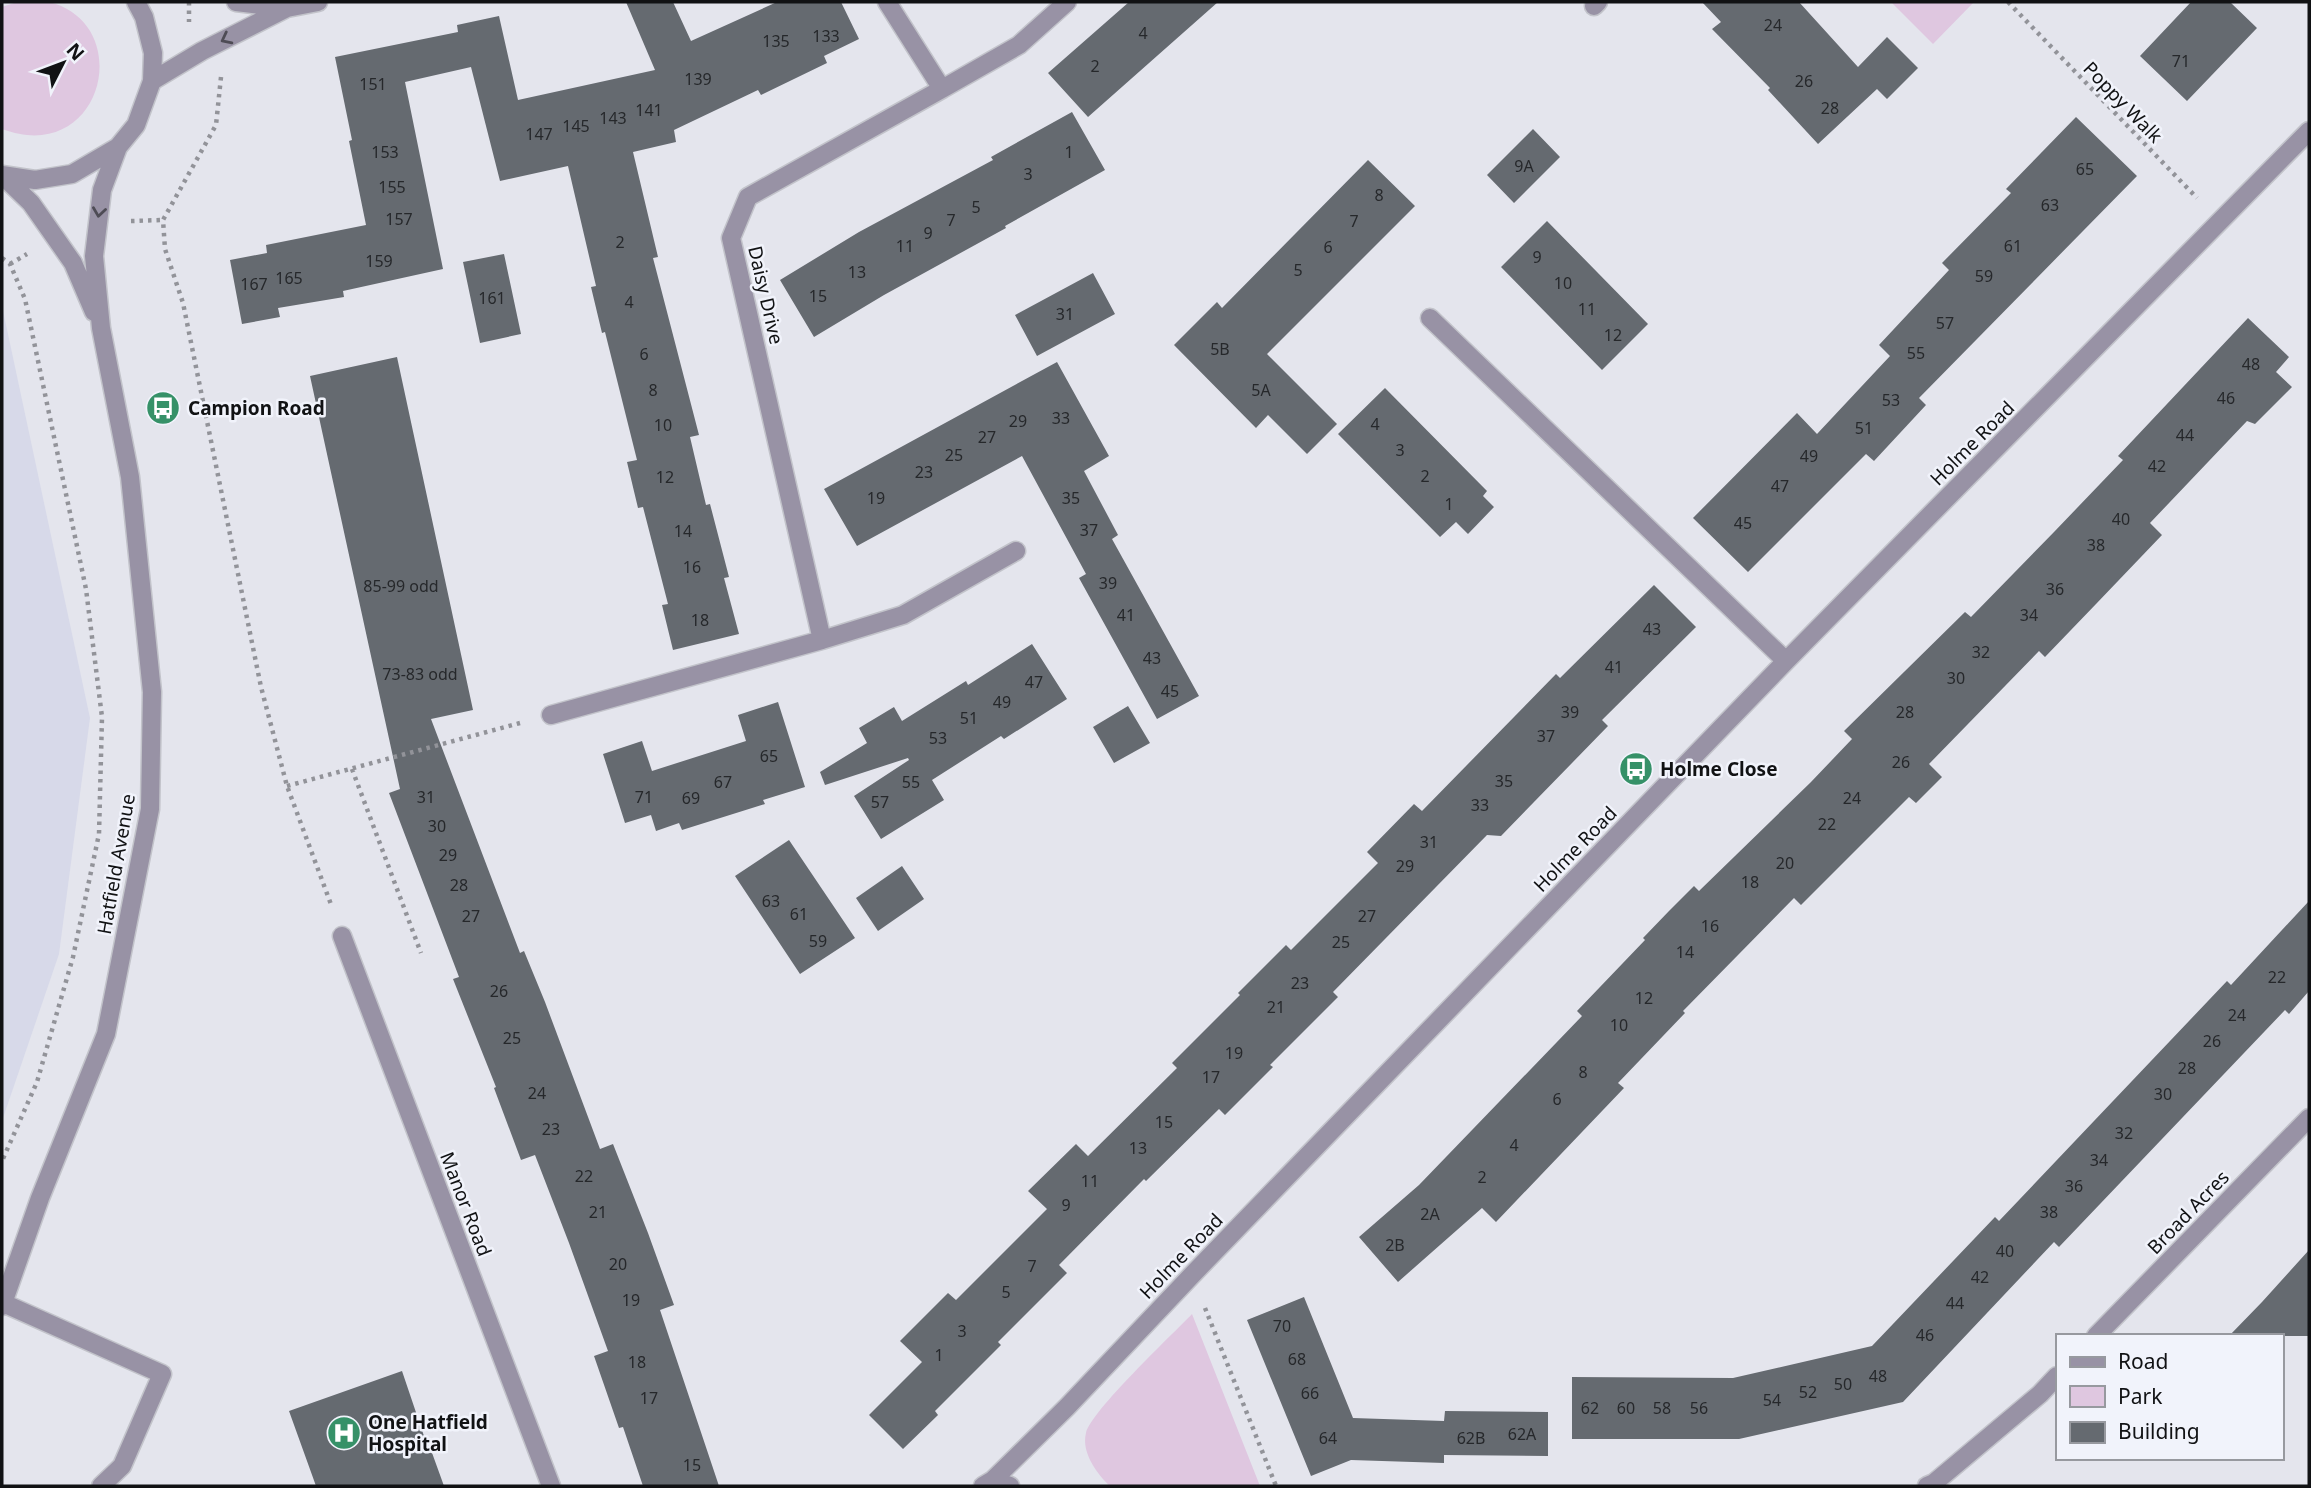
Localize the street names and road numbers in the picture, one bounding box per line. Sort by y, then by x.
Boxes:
street label: Poppy Walk [2078,56,2168,148]
street label: Daisy Drive [742,243,790,347]
street label: Holme Road [1924,395,2020,491]
street label: Hatfield Avenue [91,792,141,936]
street label: Holme Road [1528,801,1622,897]
street label: Manor Road [434,1148,498,1260]
street label: Broad Acres [2141,1164,2235,1260]
street label: Holme Road [1134,1208,1228,1304]

